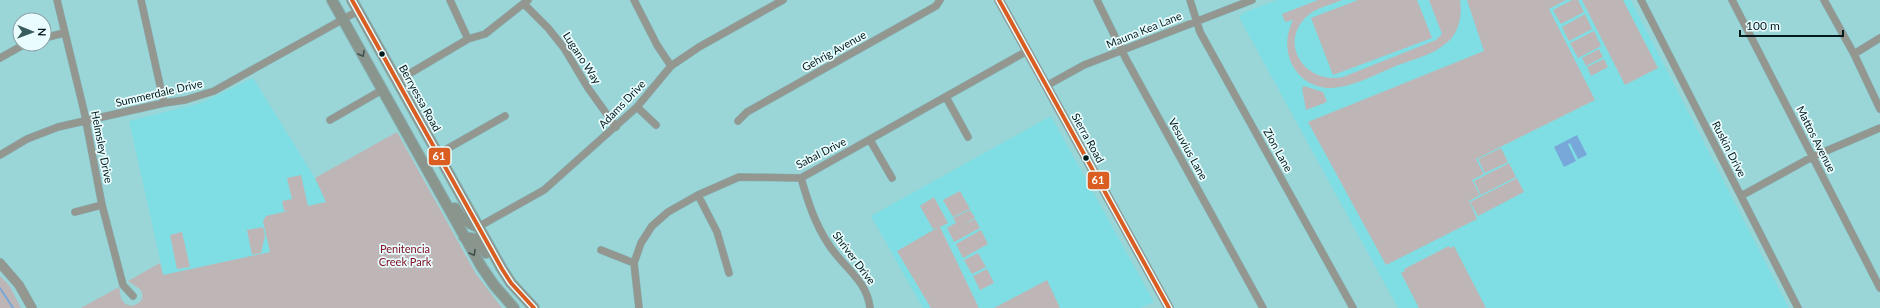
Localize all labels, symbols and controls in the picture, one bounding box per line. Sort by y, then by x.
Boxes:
street label: Mauna Kea Lane [1104,8,1184,51]
north arrow [12,12,52,52]
scale bar [1740,12,1843,38]
text: 100 m [1746,18,1780,33]
text: N [36,28,49,37]
street label: Gehrig Avenue [799,28,868,73]
street label: Lugano Way [561,29,604,86]
unlabelled marker [377,49,387,59]
one-way arrow [358,50,365,57]
street label: Berryessa Road [397,62,444,133]
street label: Summerdale Drive [114,76,204,109]
street label: Adams Drive [595,77,648,130]
street label: Mattos Avenue [1794,103,1839,174]
street label: Helmsley Drive [89,110,116,184]
street label: Sierra Road [1069,111,1107,165]
street label: Vesuvius Lane [1166,116,1211,182]
street label: Ruskin Drive [1710,119,1749,179]
street label: Zion Lane [1261,126,1296,174]
street label: Sabal Drive [793,134,848,171]
line badge: 61 [428,147,451,166]
text: 61 [433,149,445,162]
unlabelled marker [1081,153,1091,163]
line badge: 61 [1087,171,1110,190]
text: 61 [1092,173,1104,186]
street label: Shriver Drive [830,229,879,287]
park label: Penitencia Creek Park [379,242,432,268]
one-way arrow [469,249,476,256]

